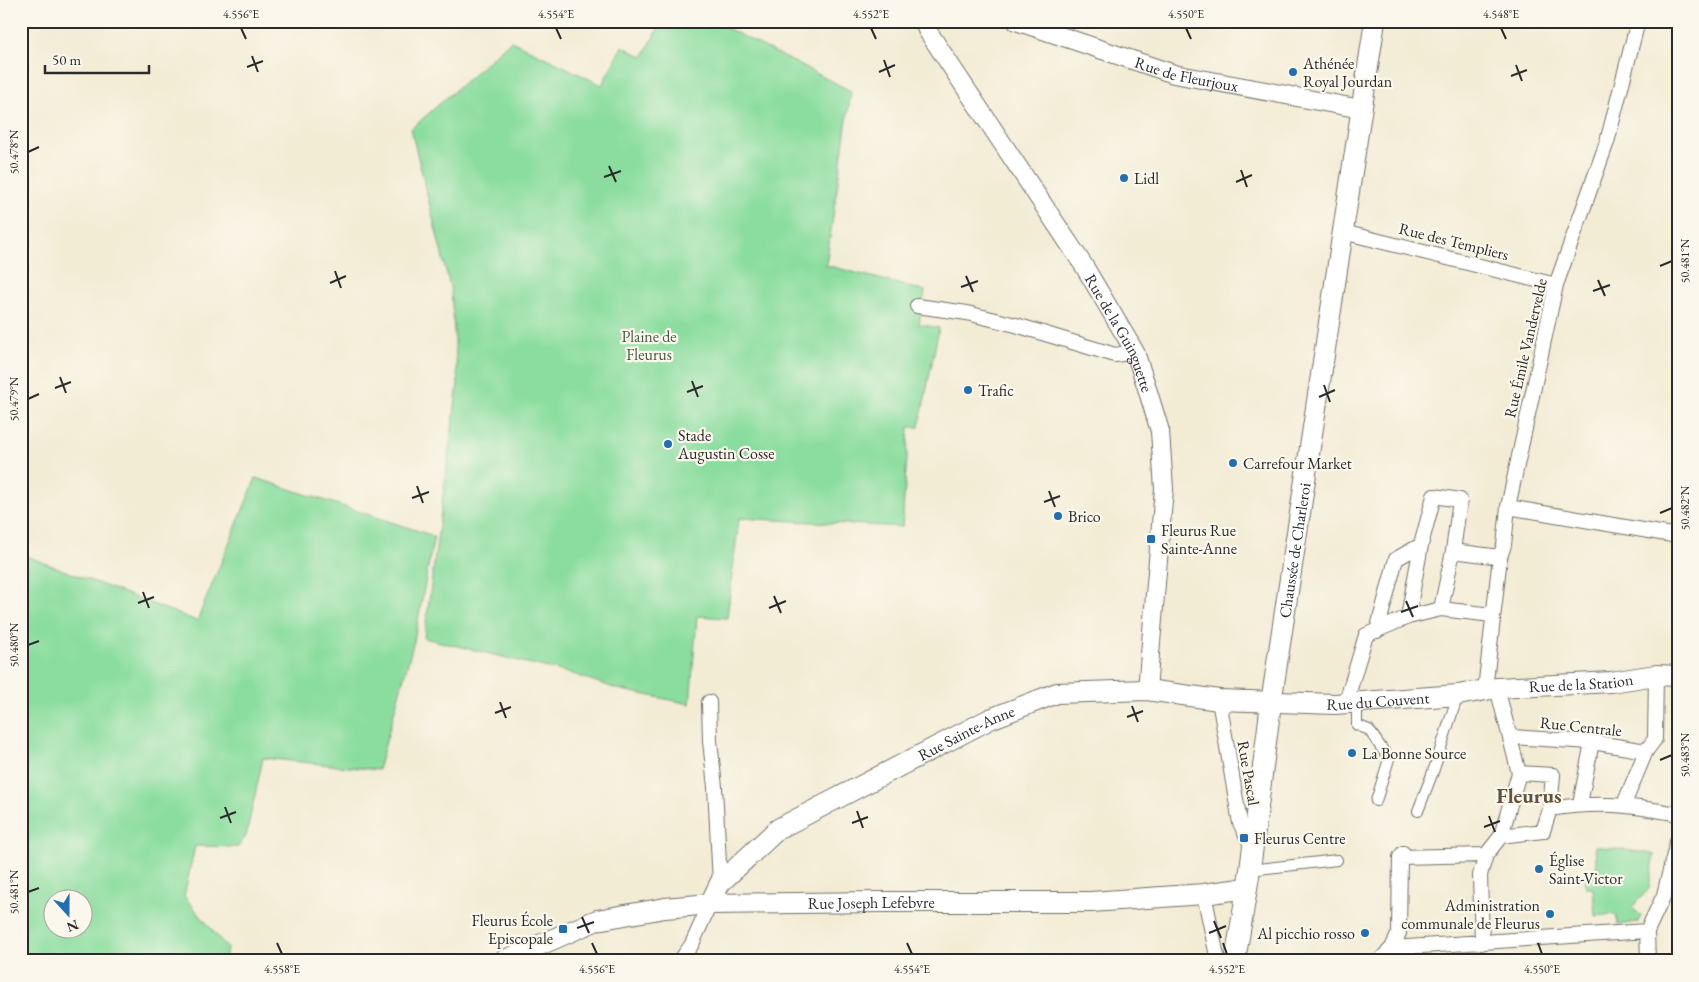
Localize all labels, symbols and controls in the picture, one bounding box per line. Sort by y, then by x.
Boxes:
text: 4.556°E [223,6,259,22]
text: 4.554°E [538,6,574,22]
text: 4.552°E [853,6,889,22]
text: 4.550°E [1168,6,1204,22]
text: 4.548°E [1483,6,1519,22]
scale bar [45,42,149,74]
text: 50 m [52,50,81,69]
street label: Rue de Fleurjoux [1132,52,1240,97]
place label: Athénée Royal Jourdan [1302,53,1393,92]
marker: Athénée Royal Jourdan [1287,66,1299,78]
text: 50.478°N [6,129,22,174]
place label: Lidl [1134,168,1159,189]
marker: Lidl [1118,172,1130,184]
street label: Rue des Templiers [1397,218,1511,265]
text: 50.481°N [1677,238,1693,283]
street label: Rue de la Guinguette [1080,270,1158,395]
street label: Rue Émile Vandervelde [1499,276,1552,420]
park label: Plaine de Fleurus [621,326,677,365]
text: 50.479°N [6,376,22,421]
place label: Trafic [978,380,1014,401]
marker: Trafic [962,384,974,396]
place label: Stade Augustin Cosse [677,425,775,464]
marker: Stade Augustin Cosse [662,438,674,450]
place label: Carrefour Market [1243,453,1352,474]
marker: Carrefour Market [1227,457,1239,469]
street label: Chaussée de Charleroi [1274,481,1315,619]
text: 50.482°N [1677,485,1693,530]
place label: Brico [1068,506,1101,527]
marker: Brico [1052,510,1064,522]
place label: Fleurus Rue Sainte-Anne [1161,520,1237,559]
marker: Fleurus Rue Sainte-Anne [1145,533,1157,545]
text: 50.480°N [6,622,22,667]
street label: Rue de la Station [1528,669,1635,697]
street label: Rue du Couvent [1326,687,1430,715]
street label: Rue Sainte-Anne [914,700,1018,766]
street label: Rue Centrale [1539,712,1623,741]
text: 50.483°N [1677,732,1693,777]
street label: Rue Pascal [1232,739,1265,807]
place label: La Bonne Source [1362,743,1466,764]
marker: La Bonne Source [1346,747,1358,759]
district label: Fleurus [1496,782,1562,809]
place label: Fleurus Centre [1254,828,1346,849]
marker: Fleurus Centre [1238,832,1250,844]
place label: Église Saint-Victor [1549,850,1623,889]
marker: Église Saint-Victor [1533,863,1545,875]
text: 50.481°N [6,869,22,914]
north arrow [42,890,92,940]
street label: Rue Joseph Lefebvre [808,892,935,914]
place label: Administration communale de Fleurus [1401,895,1541,934]
marker: Administration communale de Fleurus [1544,908,1556,920]
place label: Fleurus École Episcopale [472,910,553,949]
text: N [64,916,81,937]
marker: Fleurus École Episcopale [557,923,569,935]
place label: Al picchio rosso [1256,923,1355,944]
marker: Al picchio rosso [1359,927,1371,939]
text: 4.558°E [264,961,300,977]
text: 4.556°E [579,961,615,977]
text: 4.554°E [894,961,930,977]
text: 4.552°E [1209,961,1245,977]
text: 4.550°E [1524,961,1560,977]

